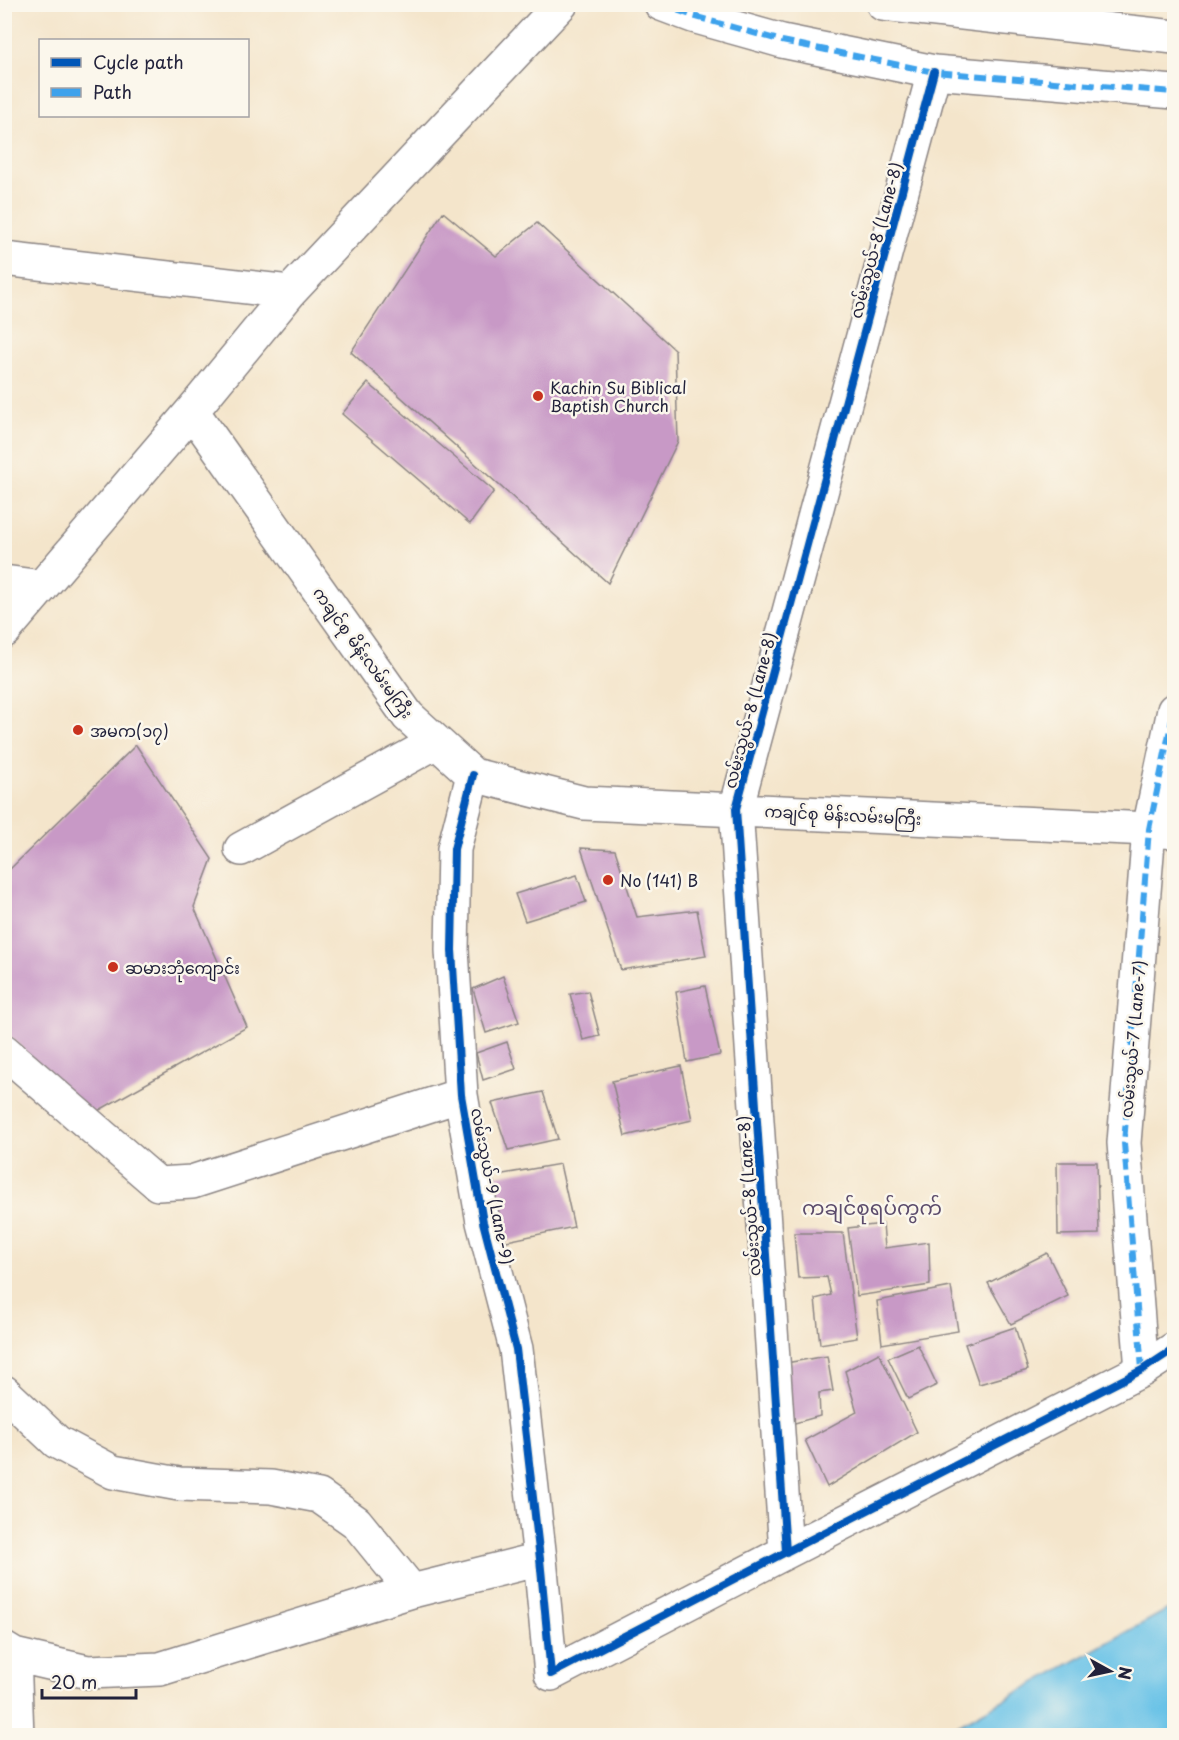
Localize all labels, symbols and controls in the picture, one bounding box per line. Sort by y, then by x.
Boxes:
legend [39,39,249,117]
text: Cycle path [93,48,184,75]
text: Path [93,78,132,105]
street label: လမ်းသွယ်-8 (Lane-8) [843,159,910,322]
place label: Kachin Su Biblical Baptish Church [550,375,686,417]
marker: Kachin Su Biblical Baptish Church [531,389,545,403]
street label: ကချင်စု မိန်းလမ်းမကြီး [305,581,420,725]
street label: လမ်းသွယ်-8 (Lane-8) [717,629,784,792]
place label: အမက(၁၇) [90,718,169,745]
marker: အမက(၁၇) [71,723,85,737]
street label: ကချင်စု မိန်းလမ်းမကြီး [764,798,922,834]
place label: No (141) B [620,868,698,892]
marker: No (141) B [601,873,615,887]
place label: ဆမားဘုံကျောင်း [125,955,240,983]
street label: လမ်းသွယ်-7 (Lane-7) [1113,959,1154,1119]
marker: ဆမားဘုံကျောင်း [106,960,120,974]
street label: လမ်းသွယ်-9 (Lane-9) [463,1106,520,1267]
street label: လမ်းသွယ်-8 (Lane-8) [730,1115,769,1277]
district label: ကချင်စုရပ်ကွက် [802,1192,942,1225]
north arrow [1080,1641,1140,1701]
scale bar [42,1662,136,1700]
text: N [1113,1665,1139,1681]
text: 20 m [51,1668,97,1695]

